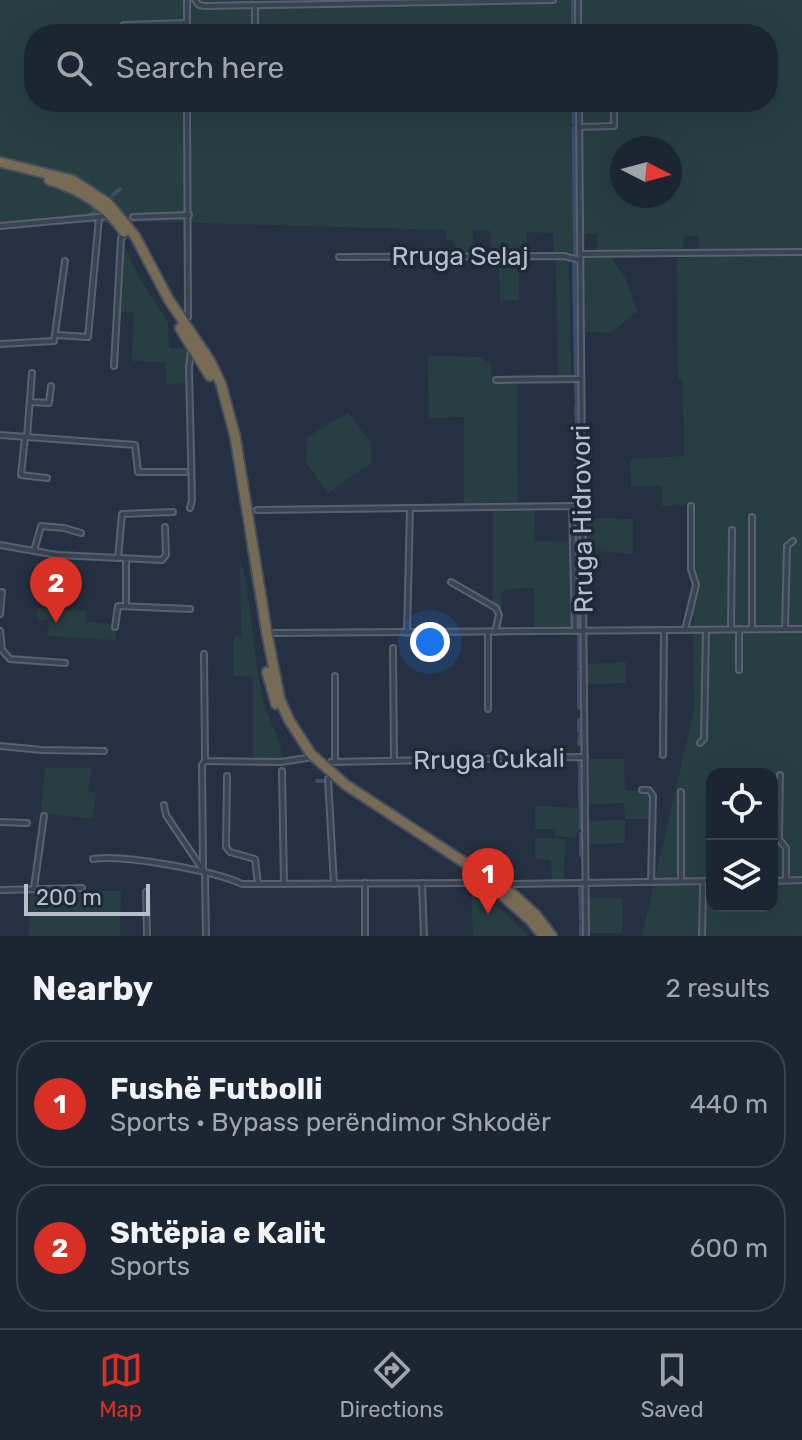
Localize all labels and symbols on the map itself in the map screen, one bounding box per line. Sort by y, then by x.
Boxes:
north arrow [610,136,682,208]
street label: Rruga Selaj [391,241,529,272]
street label: Rruga Hidrovori [565,425,600,613]
pin: 2 [30,557,82,623]
your location [410,622,450,662]
street label: Rruga Cukali [413,743,565,776]
pin: 1 [462,848,514,914]
scale bar [24,880,150,916]

